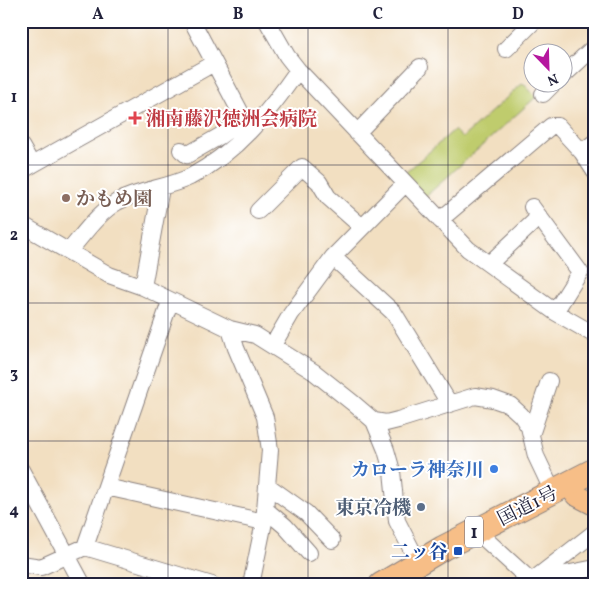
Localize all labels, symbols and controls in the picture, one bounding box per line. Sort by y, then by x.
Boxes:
text: A [92,4,104,26]
text: B [233,4,244,26]
text: C [373,4,383,26]
text: D [512,4,524,26]
north arrow [524,42,574,92]
text: N [544,68,561,89]
text: 1 [11,87,17,109]
place label: 湘南藤沢徳洲会病院 [146,107,317,133]
marker: 湘南藤沢徳洲会病院 [128,111,142,125]
place label: かもめ園 [76,187,152,213]
marker: かもめ園 [60,192,72,204]
text: 2 [10,225,18,247]
text: 3 [10,363,18,385]
place label: カローラ神奈川 [351,458,484,484]
marker: カローラ神奈川 [488,463,500,475]
street label: 国道1号 [493,481,562,533]
place label: 東京冷機 [335,496,411,522]
text: 4 [9,500,19,522]
marker: 東京冷機 [415,501,427,513]
road number: 1 [465,516,483,548]
place label: 二ッ谷 [391,540,448,566]
marker: 二ッ谷 [452,545,464,557]

